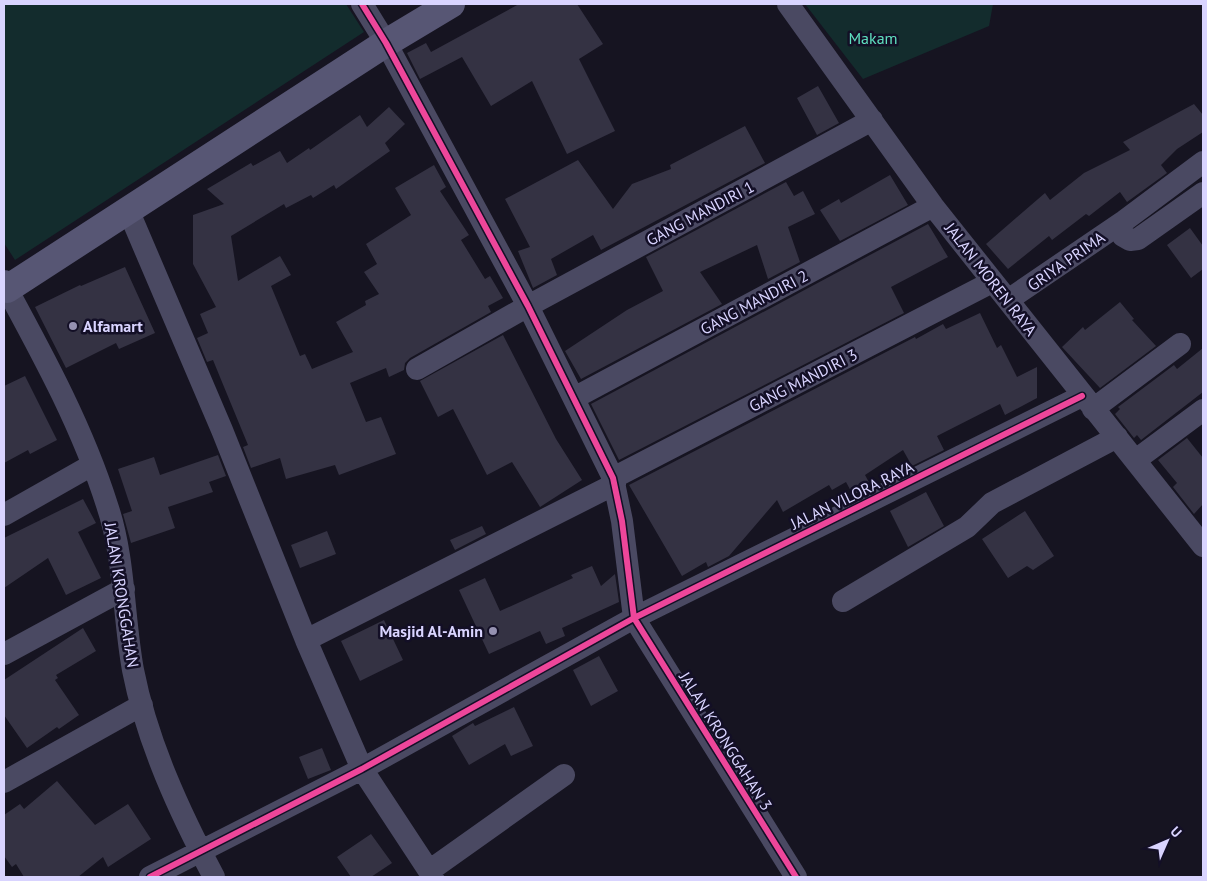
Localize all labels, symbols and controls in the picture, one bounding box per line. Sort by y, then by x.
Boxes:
park label: Makam [848,28,898,48]
street label: GANG MANDIRI 1 [643,176,757,250]
street label: JALAN MOREN RAYA [940,218,1042,340]
street label: GRIYA PRIMA [1023,227,1109,295]
street label: GANG MANDIRI 2 [697,265,811,339]
place label: Alfamart [83,316,143,336]
marker: Alfamart [67,320,79,332]
street label: GANG MANDIRI 3 [745,344,861,416]
street label: JALAN VILORA RAYA [786,456,918,534]
street label: JALAN KRONGGAHAN [100,520,143,669]
place label: Masjid Al-Amin [380,621,483,641]
marker: Masjid Al-Amin [487,625,499,637]
street label: JALAN KRONGGAHAN 3 [675,667,777,814]
north arrow [1142,816,1192,866]
text: U [1167,822,1186,841]

